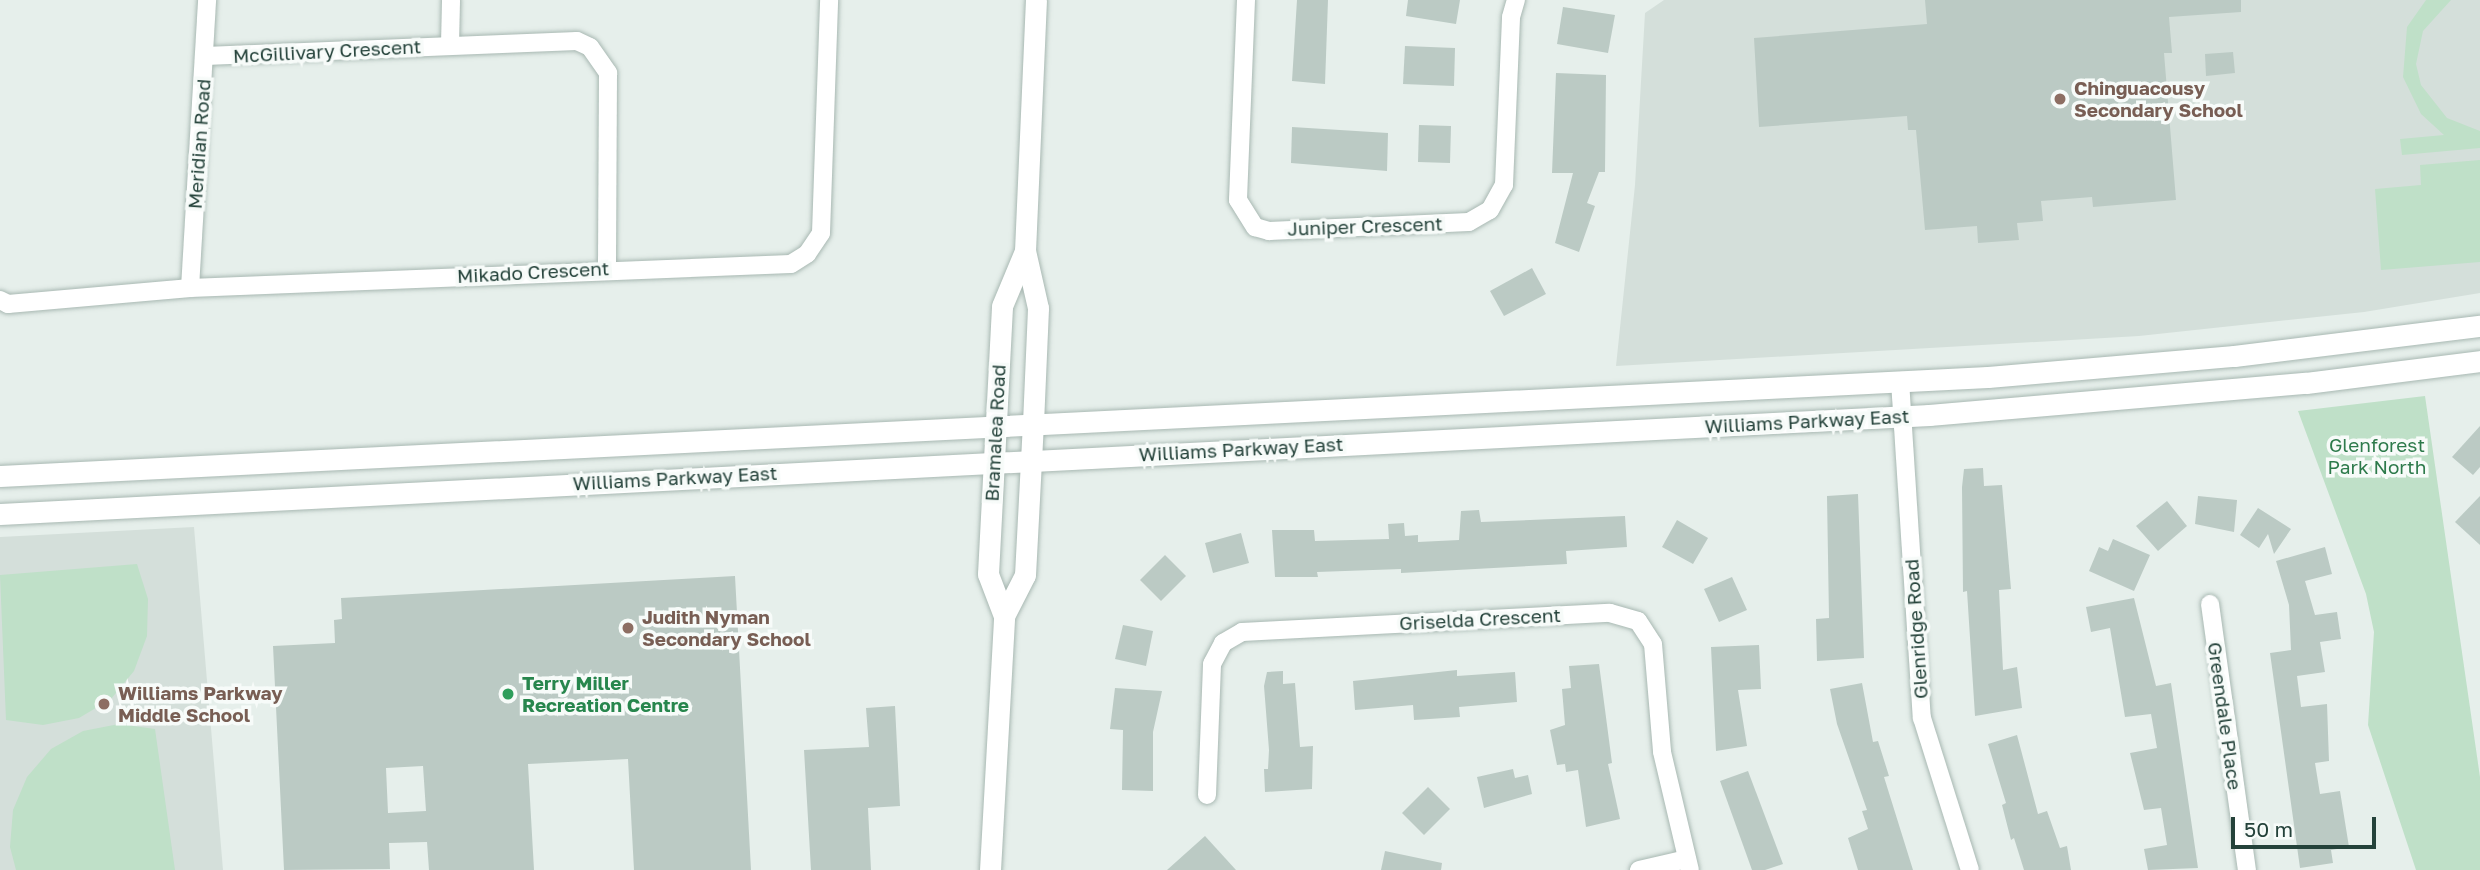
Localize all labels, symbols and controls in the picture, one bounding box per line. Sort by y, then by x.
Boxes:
street label: McGillivary Crescent [232,35,422,67]
place label: Chinguacousy Secondary School [2074,77,2243,121]
street label: Meridian Road [183,78,215,210]
marker: Chinguacousy Secondary School [2052,91,2068,107]
street label: Juniper Crescent [1287,212,1443,240]
street label: Mikado Crescent [456,257,610,287]
street label: Bramalea Road [980,364,1010,502]
street label: Williams Parkway East [1704,404,1910,438]
street label: Williams Parkway East [1138,432,1344,466]
park label: Glenforest Park North [2328,434,2426,478]
street label: Williams Parkway East [572,461,778,495]
street label: Glenridge Road [1900,558,1932,700]
street label: Griselda Crescent [1399,603,1561,635]
place label: Judith Nyman Secondary School [642,606,811,650]
marker: Judith Nyman Secondary School [620,620,636,636]
street label: Greendale Place [2203,641,2247,791]
place label: Terry Miller Recreation Centre [522,672,689,716]
place label: Williams Parkway Middle School [118,682,283,726]
marker: Terry Miller Recreation Centre [500,686,516,702]
marker: Williams Parkway Middle School [96,696,112,712]
scale bar [2235,804,2380,848]
text: 50 m [2244,816,2293,842]

